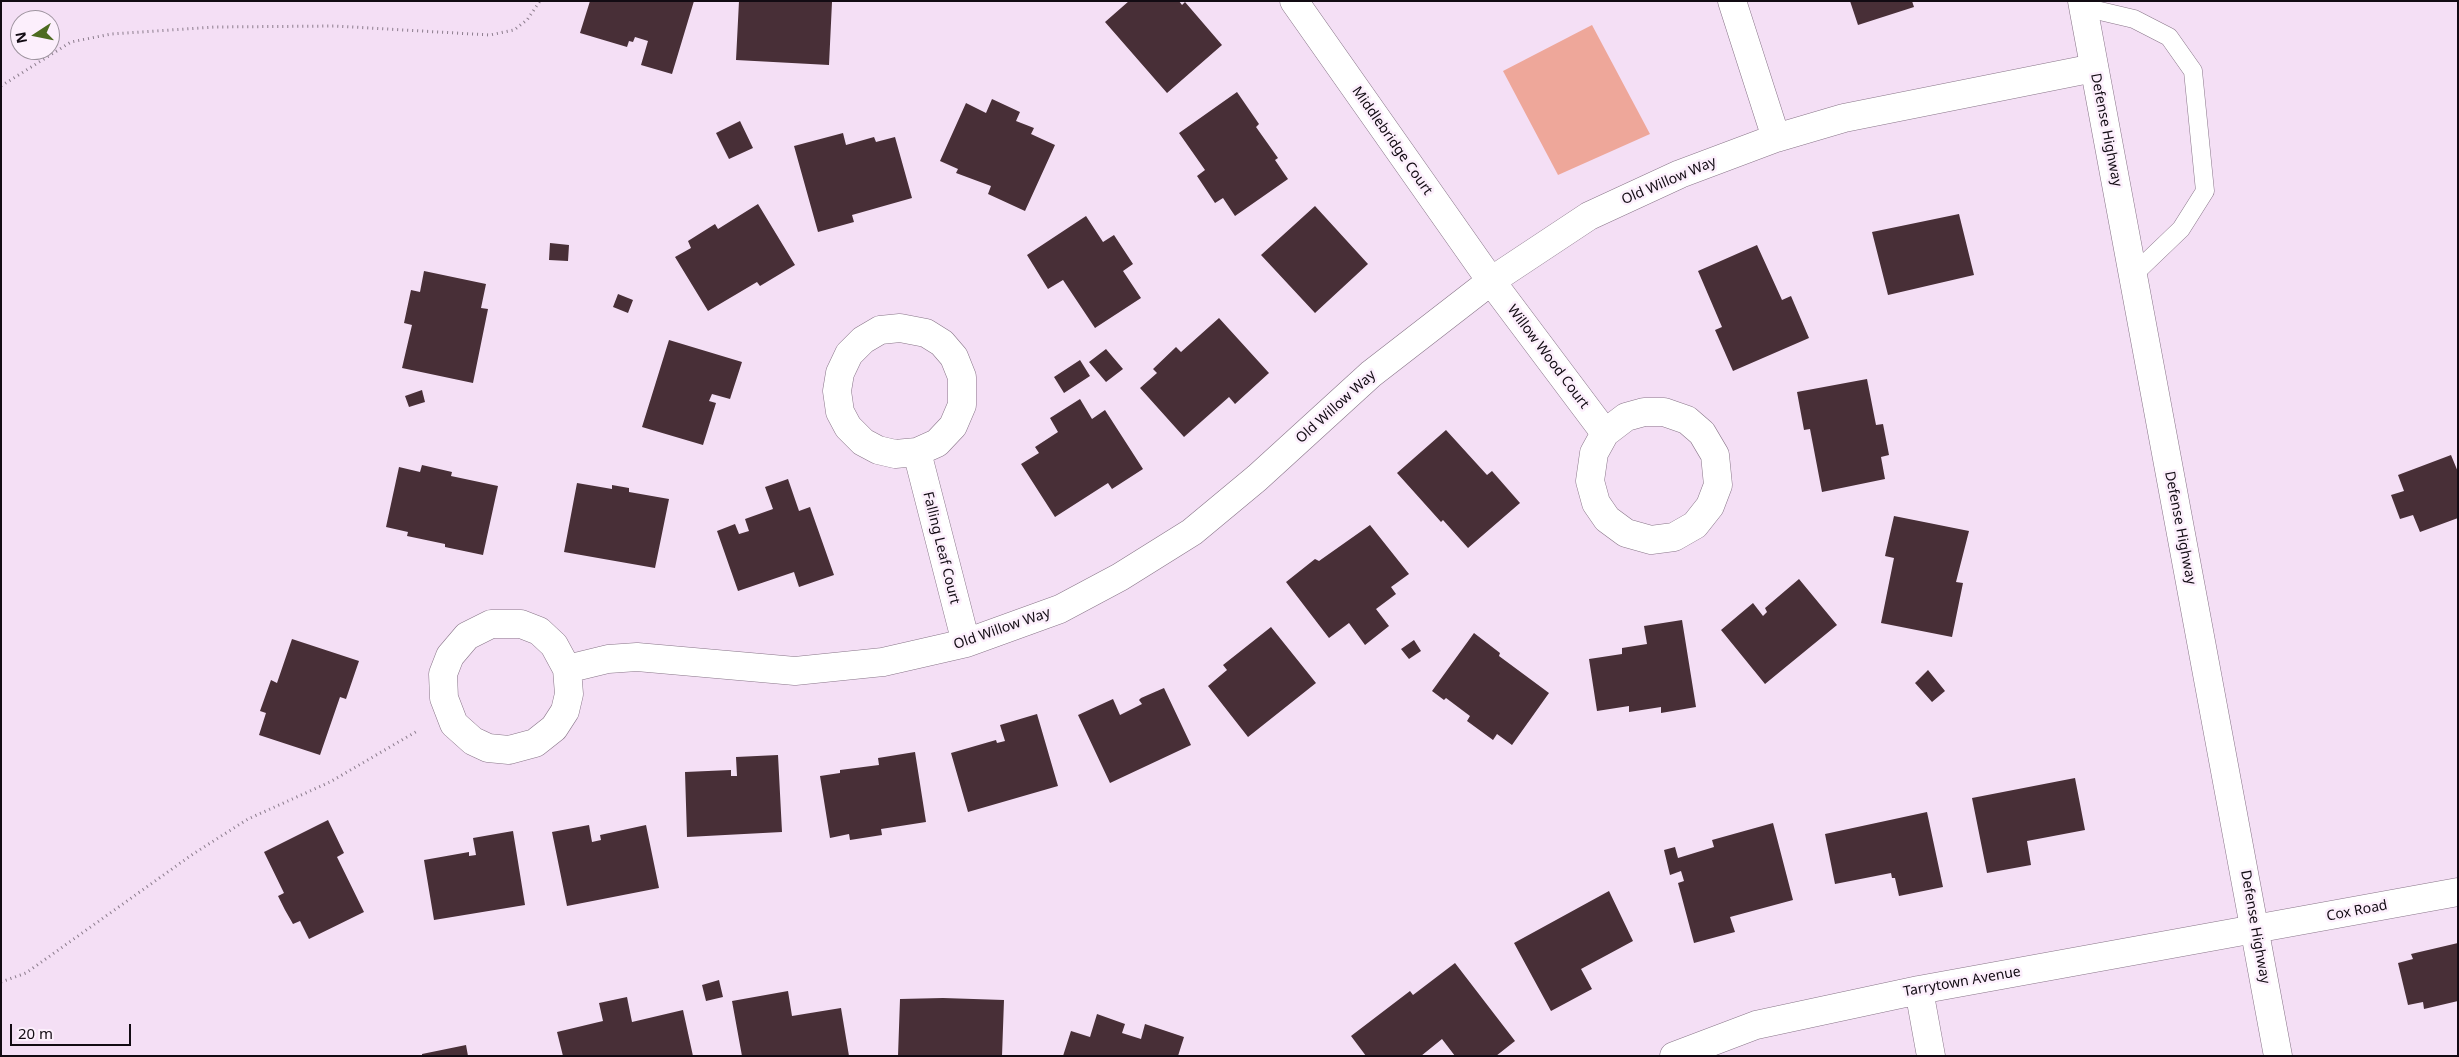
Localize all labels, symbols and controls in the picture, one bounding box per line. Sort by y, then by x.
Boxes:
north arrow [10,10,60,60]
text: N [10,30,31,45]
street label: Defense Highway [2087,72,2125,188]
street label: Middlebridge Court [1348,84,1436,198]
street label: Old Willow Way [1619,153,1719,209]
street label: Willow Wood Court [1504,302,1592,412]
street label: Old Willow Way [1293,367,1379,447]
street label: Defense Highway [2161,470,2199,586]
street label: Falling Leaf Court [919,490,963,606]
street label: Old Willow Way [951,605,1053,653]
street label: Defense Highway [2237,869,2273,985]
street label: Cox Road [2325,897,2389,925]
street label: Tarrytown Avenue [1902,963,2022,1001]
scale bar [12,1014,134,1046]
text: 20 m [18,1023,53,1043]

